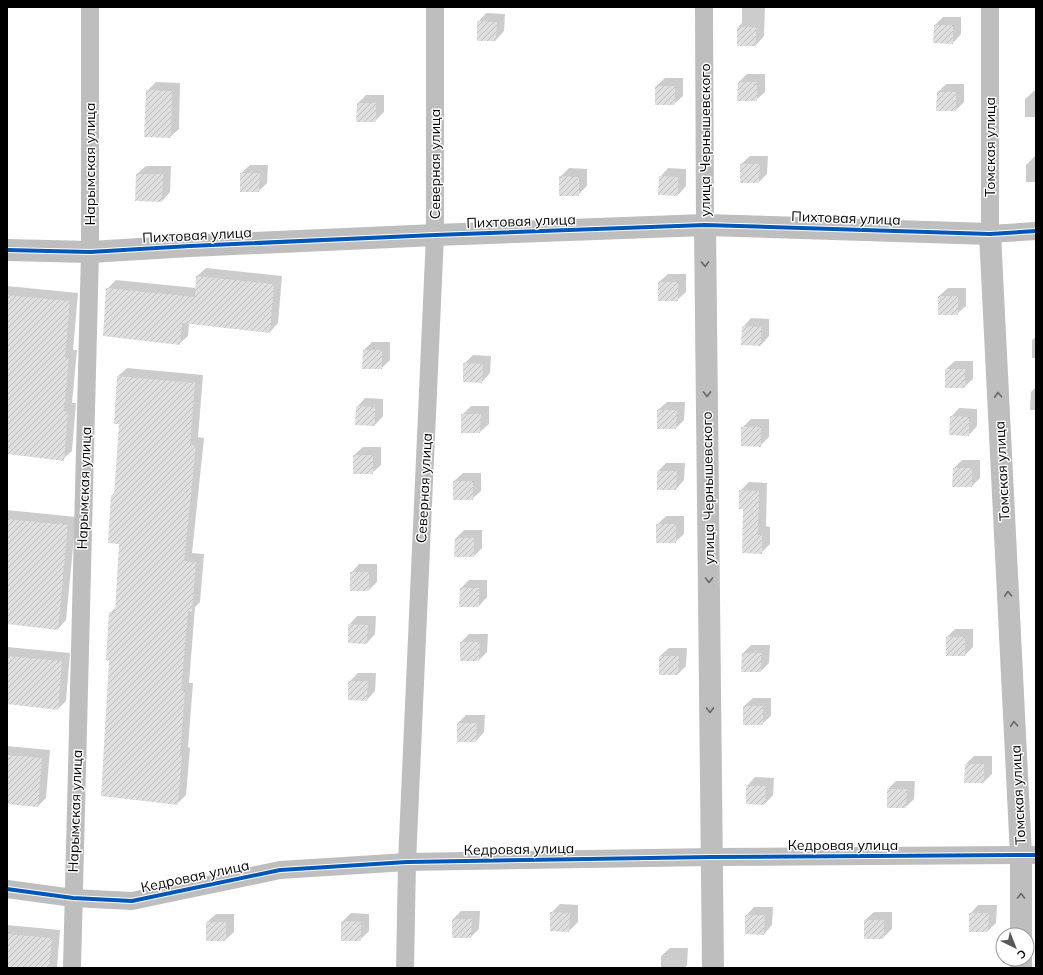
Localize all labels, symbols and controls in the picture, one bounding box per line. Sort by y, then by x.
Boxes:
street label: улица Чернышевского [696,63,714,217]
street label: Томская улица [981,97,999,197]
street label: Нарымская улица [81,103,99,225]
street label: Северная улица [426,109,444,219]
street label: Пихтовая улица [791,207,901,229]
street label: Пихтовая улица [466,210,576,232]
street label: Пихтовая улица [142,223,252,247]
one-way arrow [701,261,709,267]
one-way arrow [703,391,711,397]
one-way arrow [994,392,1002,398]
street label: улица Чернышевского [698,411,718,565]
street label: Томская улица [990,420,1014,522]
street label: Нарымская улица [73,426,95,550]
street label: Северная улица [412,432,436,544]
one-way arrow [705,577,713,583]
one-way arrow [1004,591,1012,597]
one-way arrow [706,707,714,713]
one-way arrow [1010,721,1019,727]
street label: Томская улица [1006,744,1030,846]
street label: Нарымская улица [64,749,86,873]
street label: Кедровая улица [788,836,898,854]
street label: Кедровая улица [464,839,574,859]
street label: Кедровая улица [139,856,251,896]
one-way arrow [1017,893,1025,899]
north arrow [995,927,1035,967]
text: С [1014,947,1029,962]

